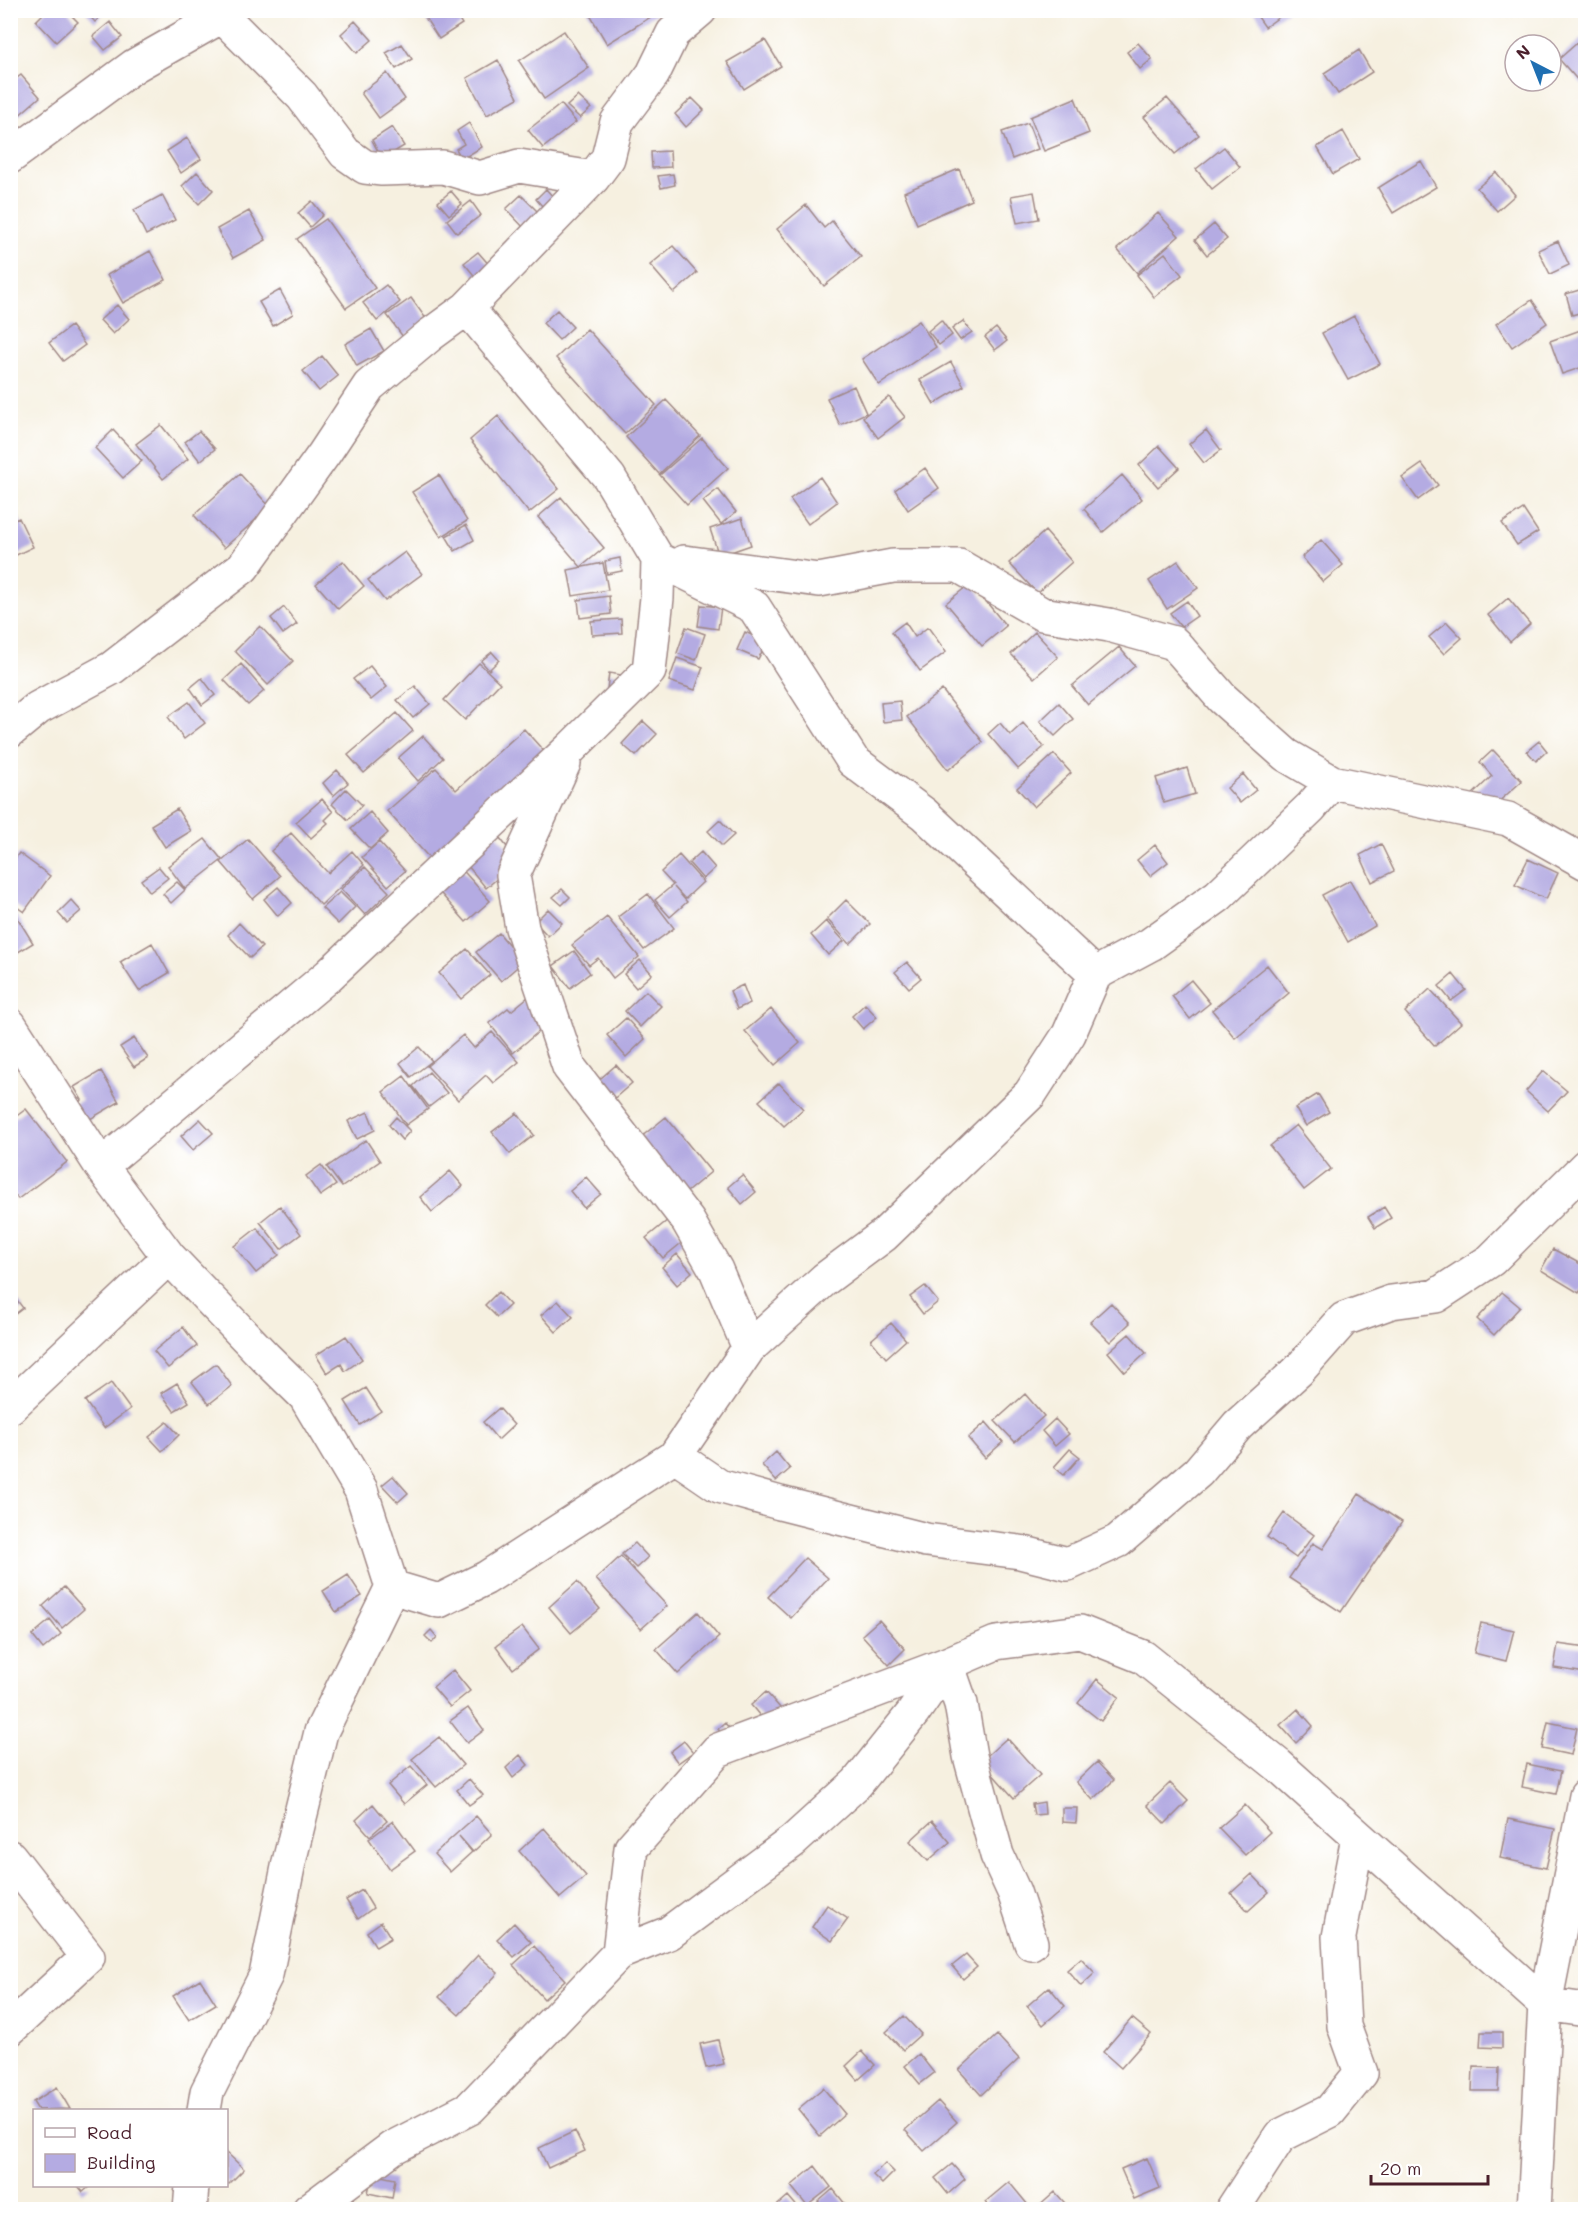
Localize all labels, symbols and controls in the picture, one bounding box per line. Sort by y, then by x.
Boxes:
north arrow [1503,33,1563,93]
text: N [1511,40,1534,63]
legend [33,2109,228,2187]
text: Road [87,2120,132,2144]
scale bar [1371,2148,1488,2186]
text: Building [87,2150,155,2174]
text: 20 m [1380,2156,1421,2180]

